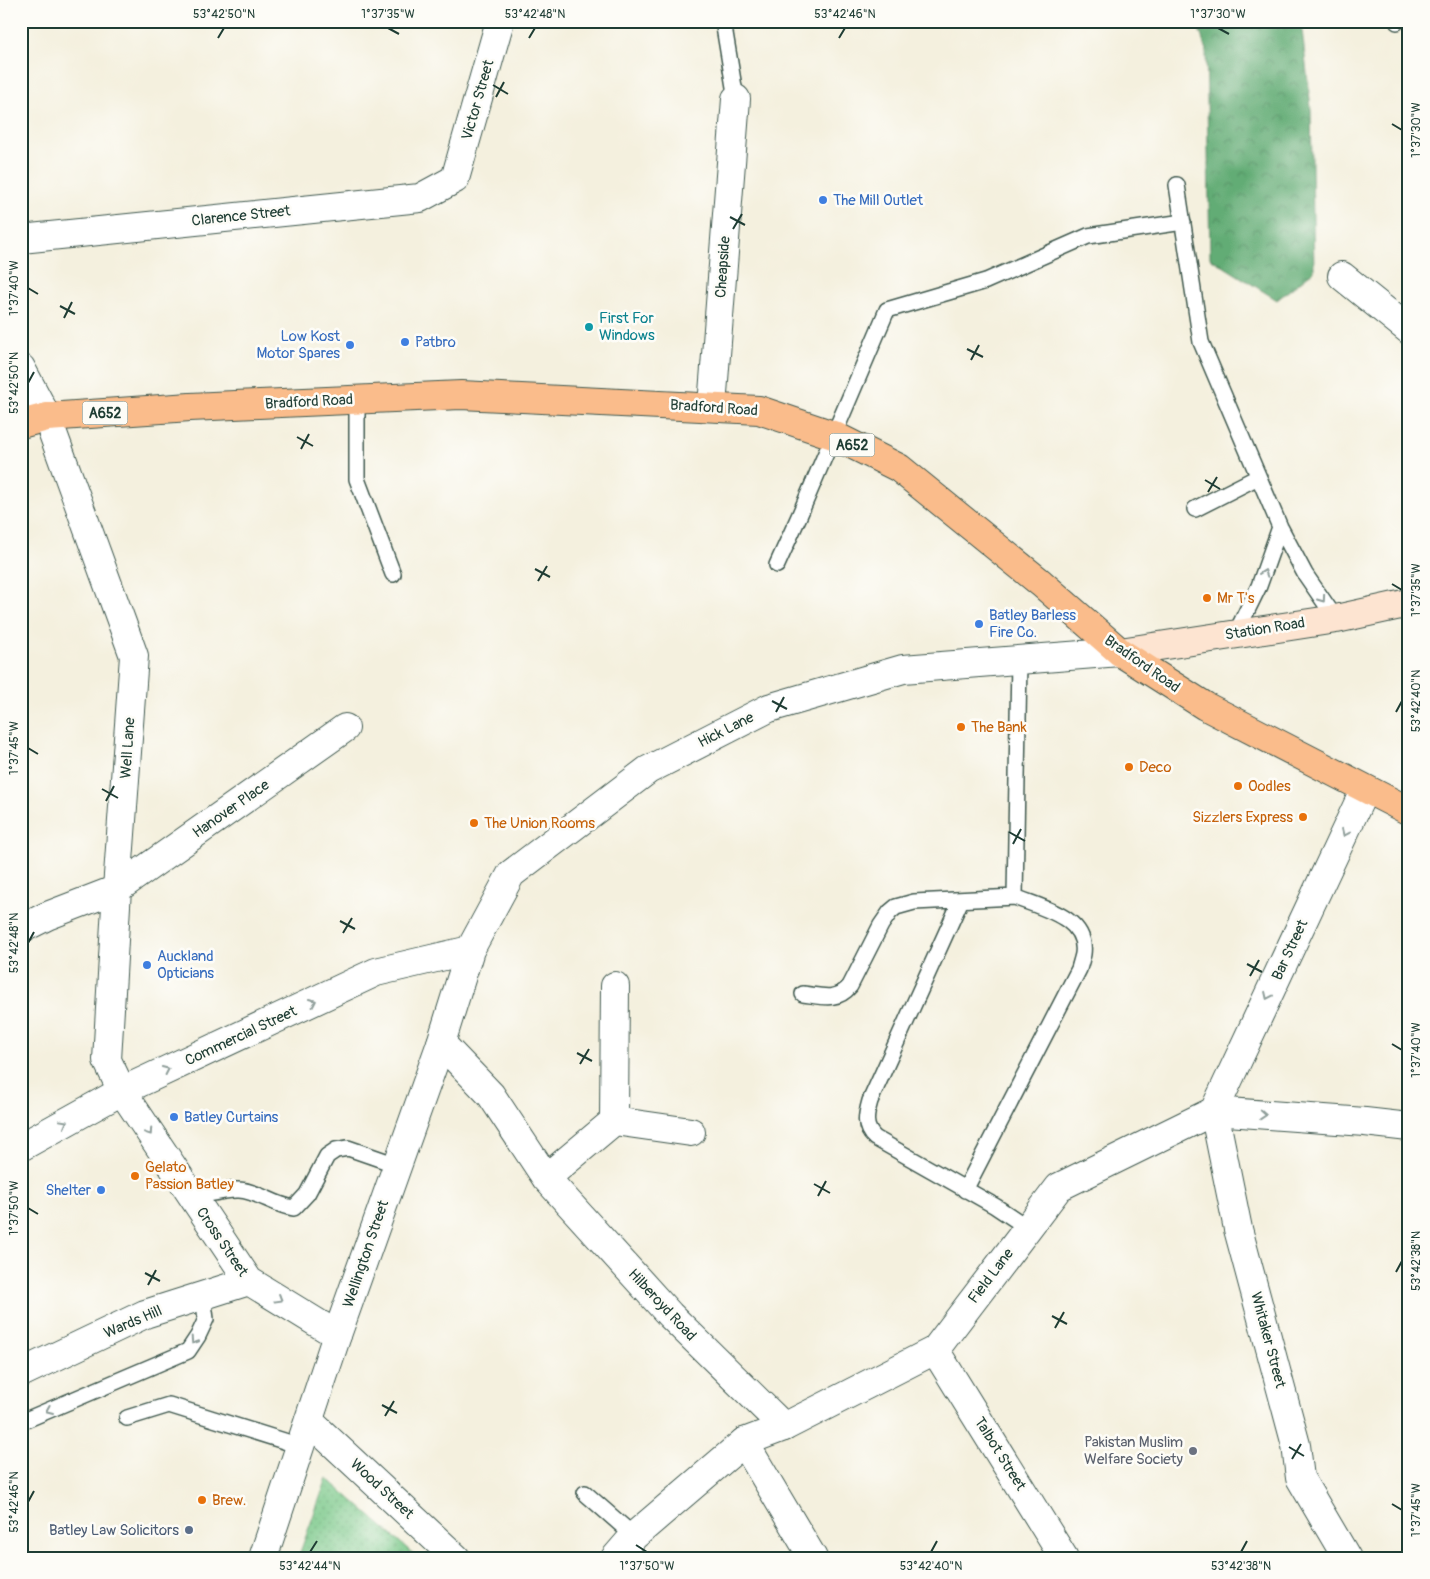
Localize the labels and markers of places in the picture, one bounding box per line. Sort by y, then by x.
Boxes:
place label: The Mill Outlet [833,191,924,210]
marker: The Mill Outlet [817,194,829,206]
place label: First For Windows [599,309,655,345]
marker: First For Windows [583,321,595,333]
place label: Low Kost Motor Spares [256,327,341,363]
place label: Patbro [415,333,456,352]
marker: Patbro [399,336,411,348]
marker: Low Kost Motor Spares [344,339,356,351]
place label: Mr T's [1217,589,1255,608]
marker: Mr T's [1201,592,1213,604]
place label: Batley Barless Fire Co. [989,606,1076,642]
marker: Batley Barless Fire Co. [973,618,985,630]
place label: The Bank [971,718,1028,737]
marker: The Bank [955,721,967,733]
place label: Deco [1139,758,1171,777]
marker: Deco [1123,761,1135,773]
place label: Oodles [1248,777,1291,796]
marker: Oodles [1232,780,1244,792]
place label: Sizzlers Express [1192,808,1293,827]
marker: Sizzlers Express [1297,811,1309,823]
place label: The Union Rooms [484,814,595,833]
marker: The Union Rooms [468,817,480,829]
place label: Auckland Opticians [157,947,214,983]
marker: Auckland Opticians [141,959,153,971]
place label: Batley Curtains [184,1108,279,1127]
marker: Batley Curtains [168,1111,180,1123]
place label: Gelato Passion Batley [145,1158,234,1194]
marker: Gelato Passion Batley [129,1170,141,1182]
place label: Shelter [45,1181,92,1200]
marker: Shelter [95,1184,107,1196]
place label: Pakistan Muslim Welfare Society [1084,1433,1184,1469]
marker: Pakistan Muslim Welfare Society [1187,1445,1199,1457]
place label: Brew. [212,1491,246,1510]
marker: Brew. [196,1494,208,1506]
place label: Batley Law Solicitors [49,1521,179,1540]
marker: Batley Law Solicitors [183,1524,195,1536]

